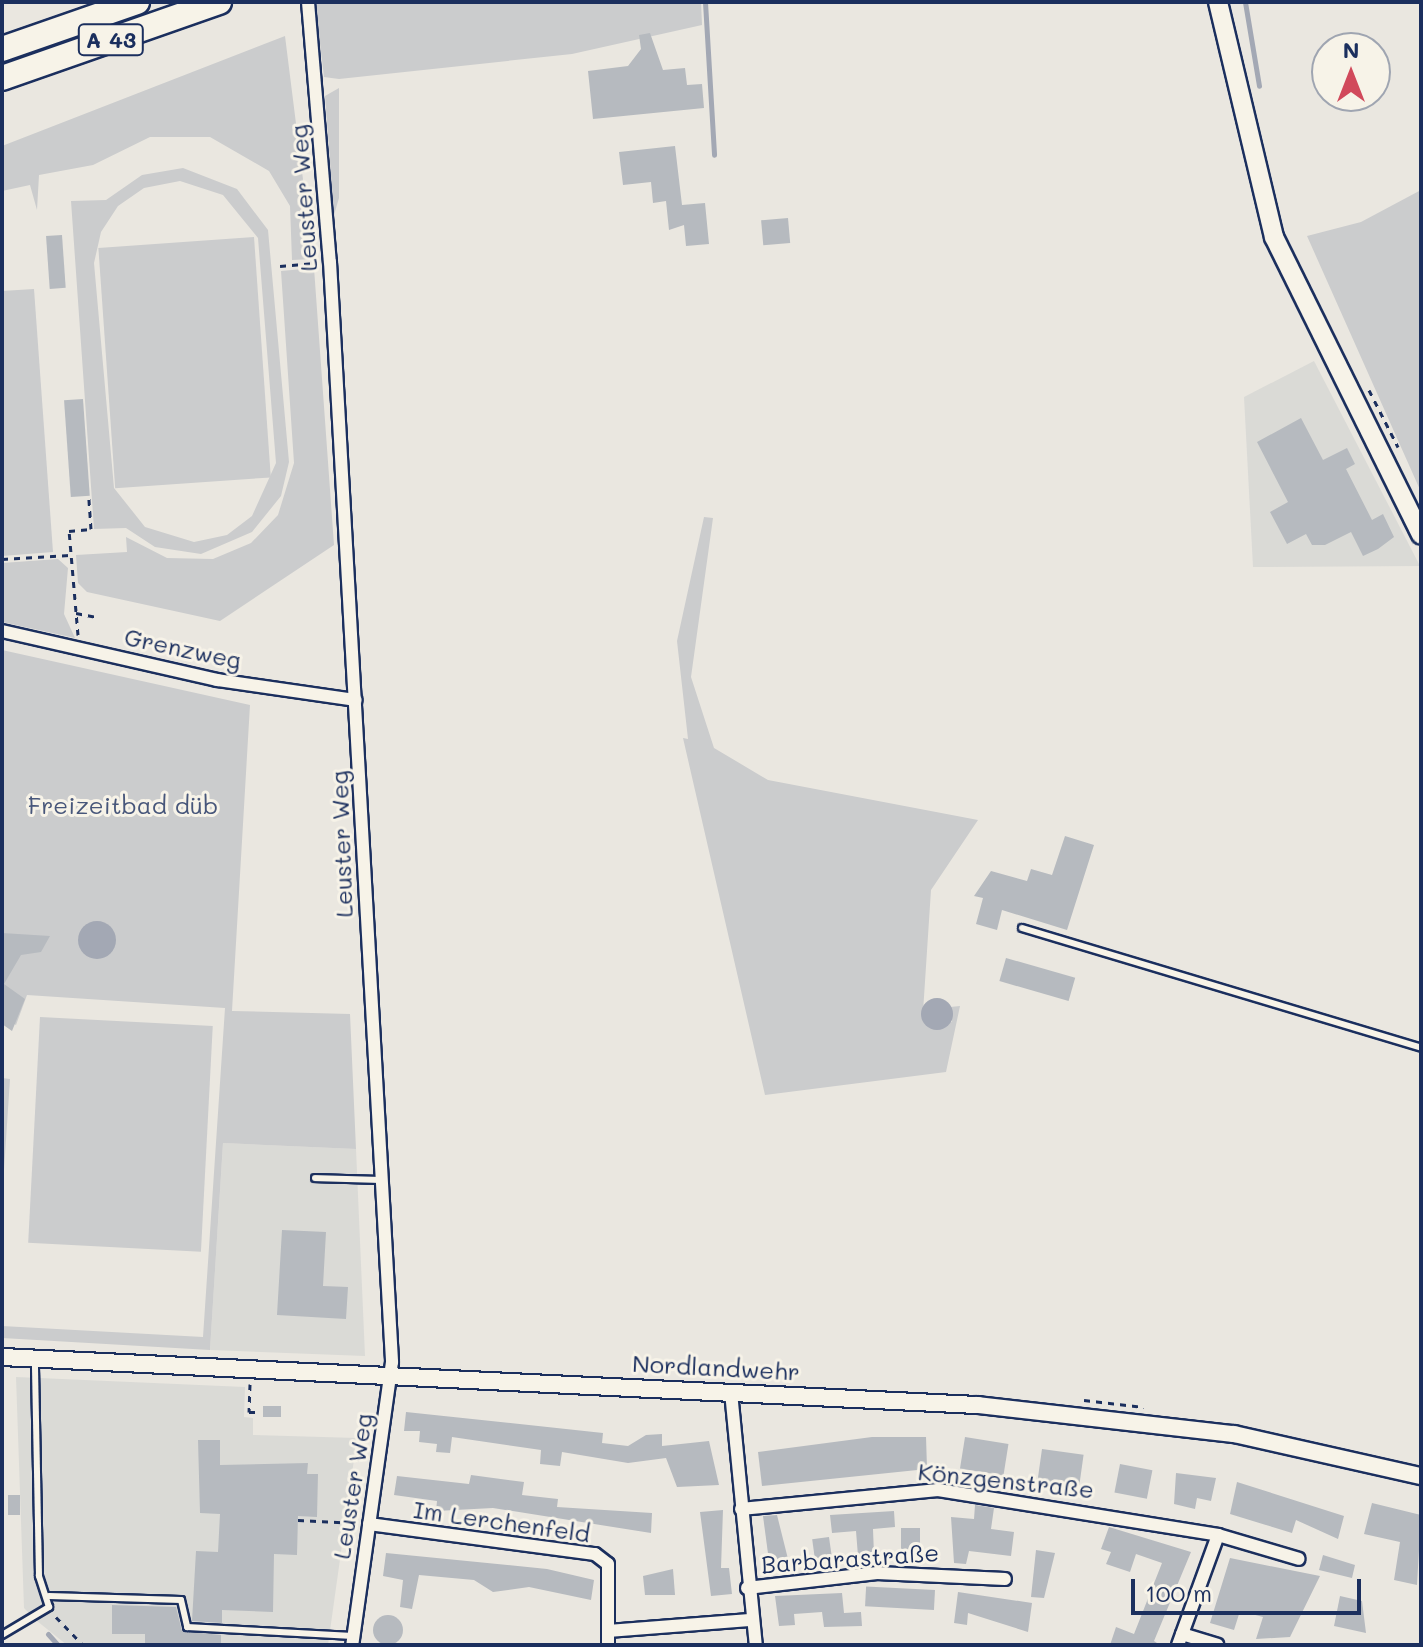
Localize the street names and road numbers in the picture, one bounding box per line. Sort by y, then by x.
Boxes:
road number: A 43 [77,22,145,58]
street label: Leuster Weg [283,124,323,272]
street label: Grenzweg [122,622,244,674]
street label: Leuster Weg [324,770,358,918]
street label: Nordlandwehr [631,1348,801,1386]
street label: Leuster Weg [326,1411,378,1561]
street label: Könzgenstraße [917,1456,1095,1504]
street label: Im Lerchenfeld [412,1494,592,1548]
street label: Barbarastraße [760,1537,940,1579]

